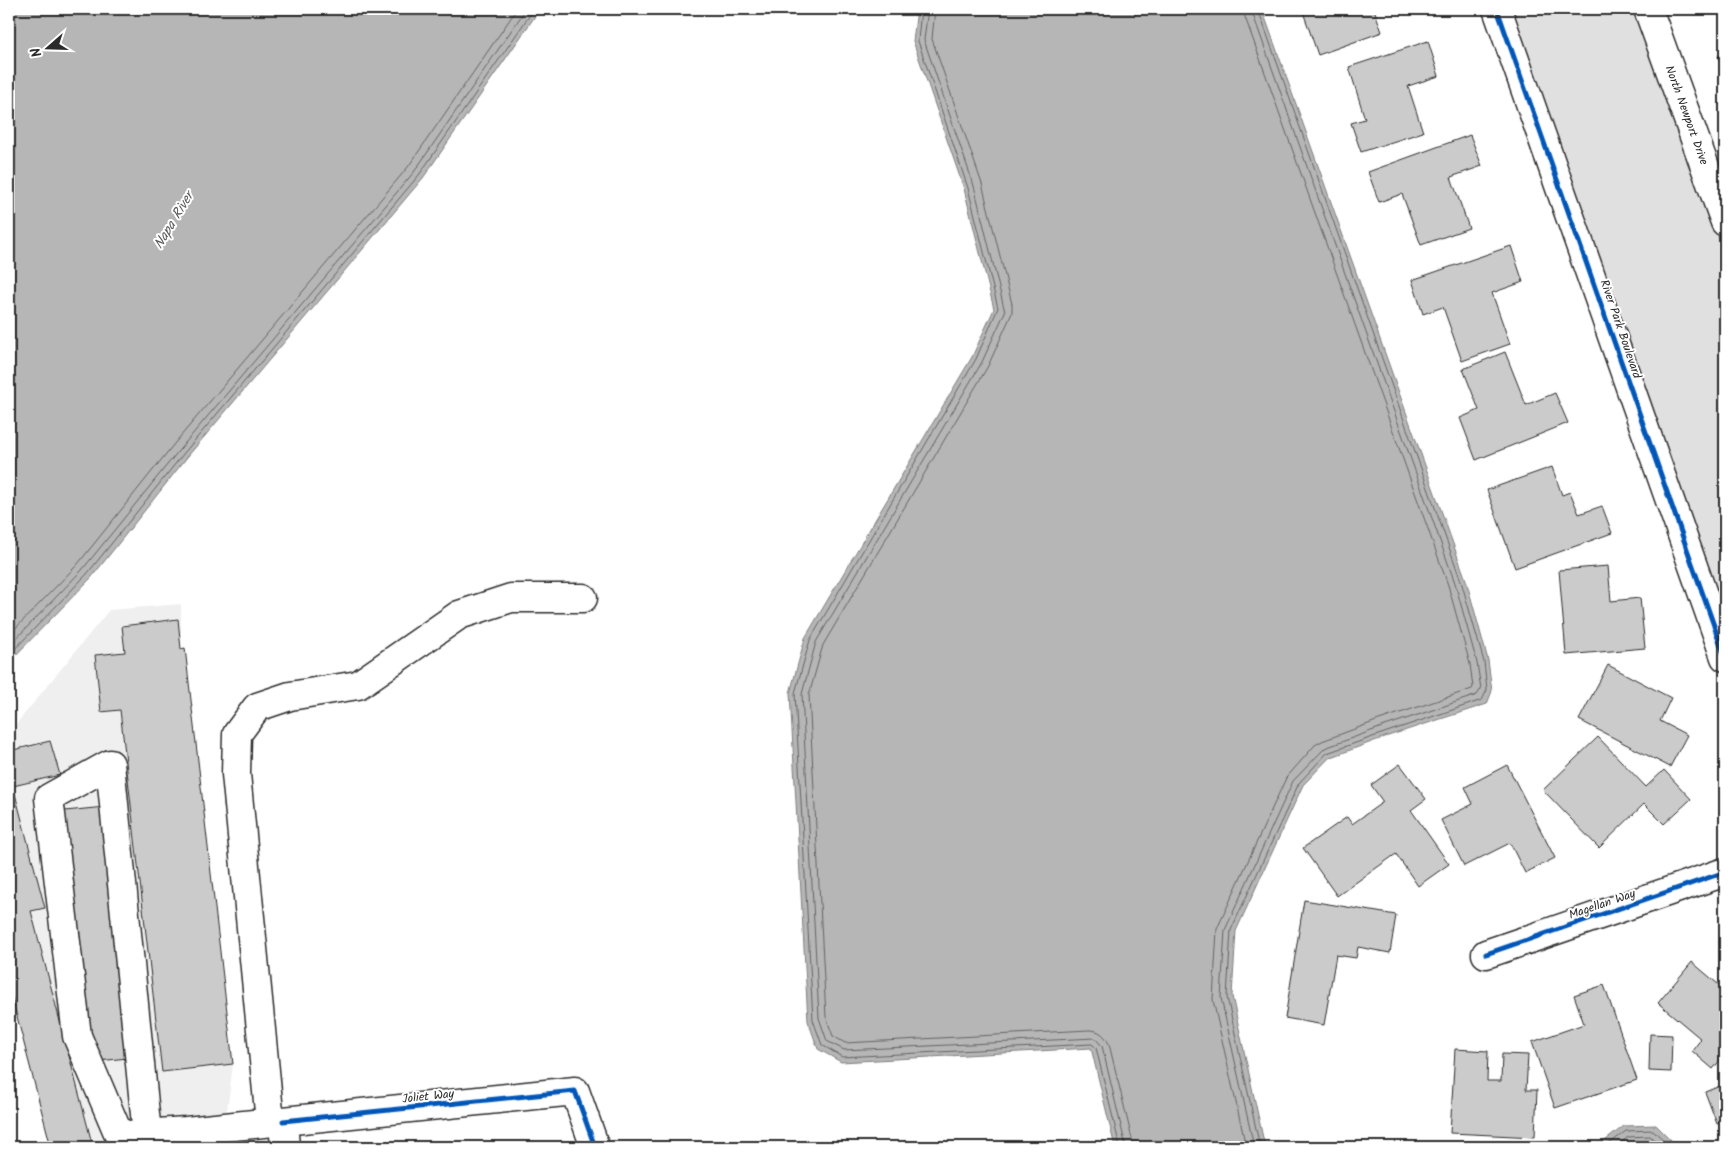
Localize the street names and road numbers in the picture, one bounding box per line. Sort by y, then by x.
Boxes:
street label: North Newport Drive [1660,63,1714,168]
street label: River Park Boulevard [1595,277,1647,382]
street label: Magellan Way [1566,884,1638,925]
street label: Joliet Way [401,1084,455,1109]

